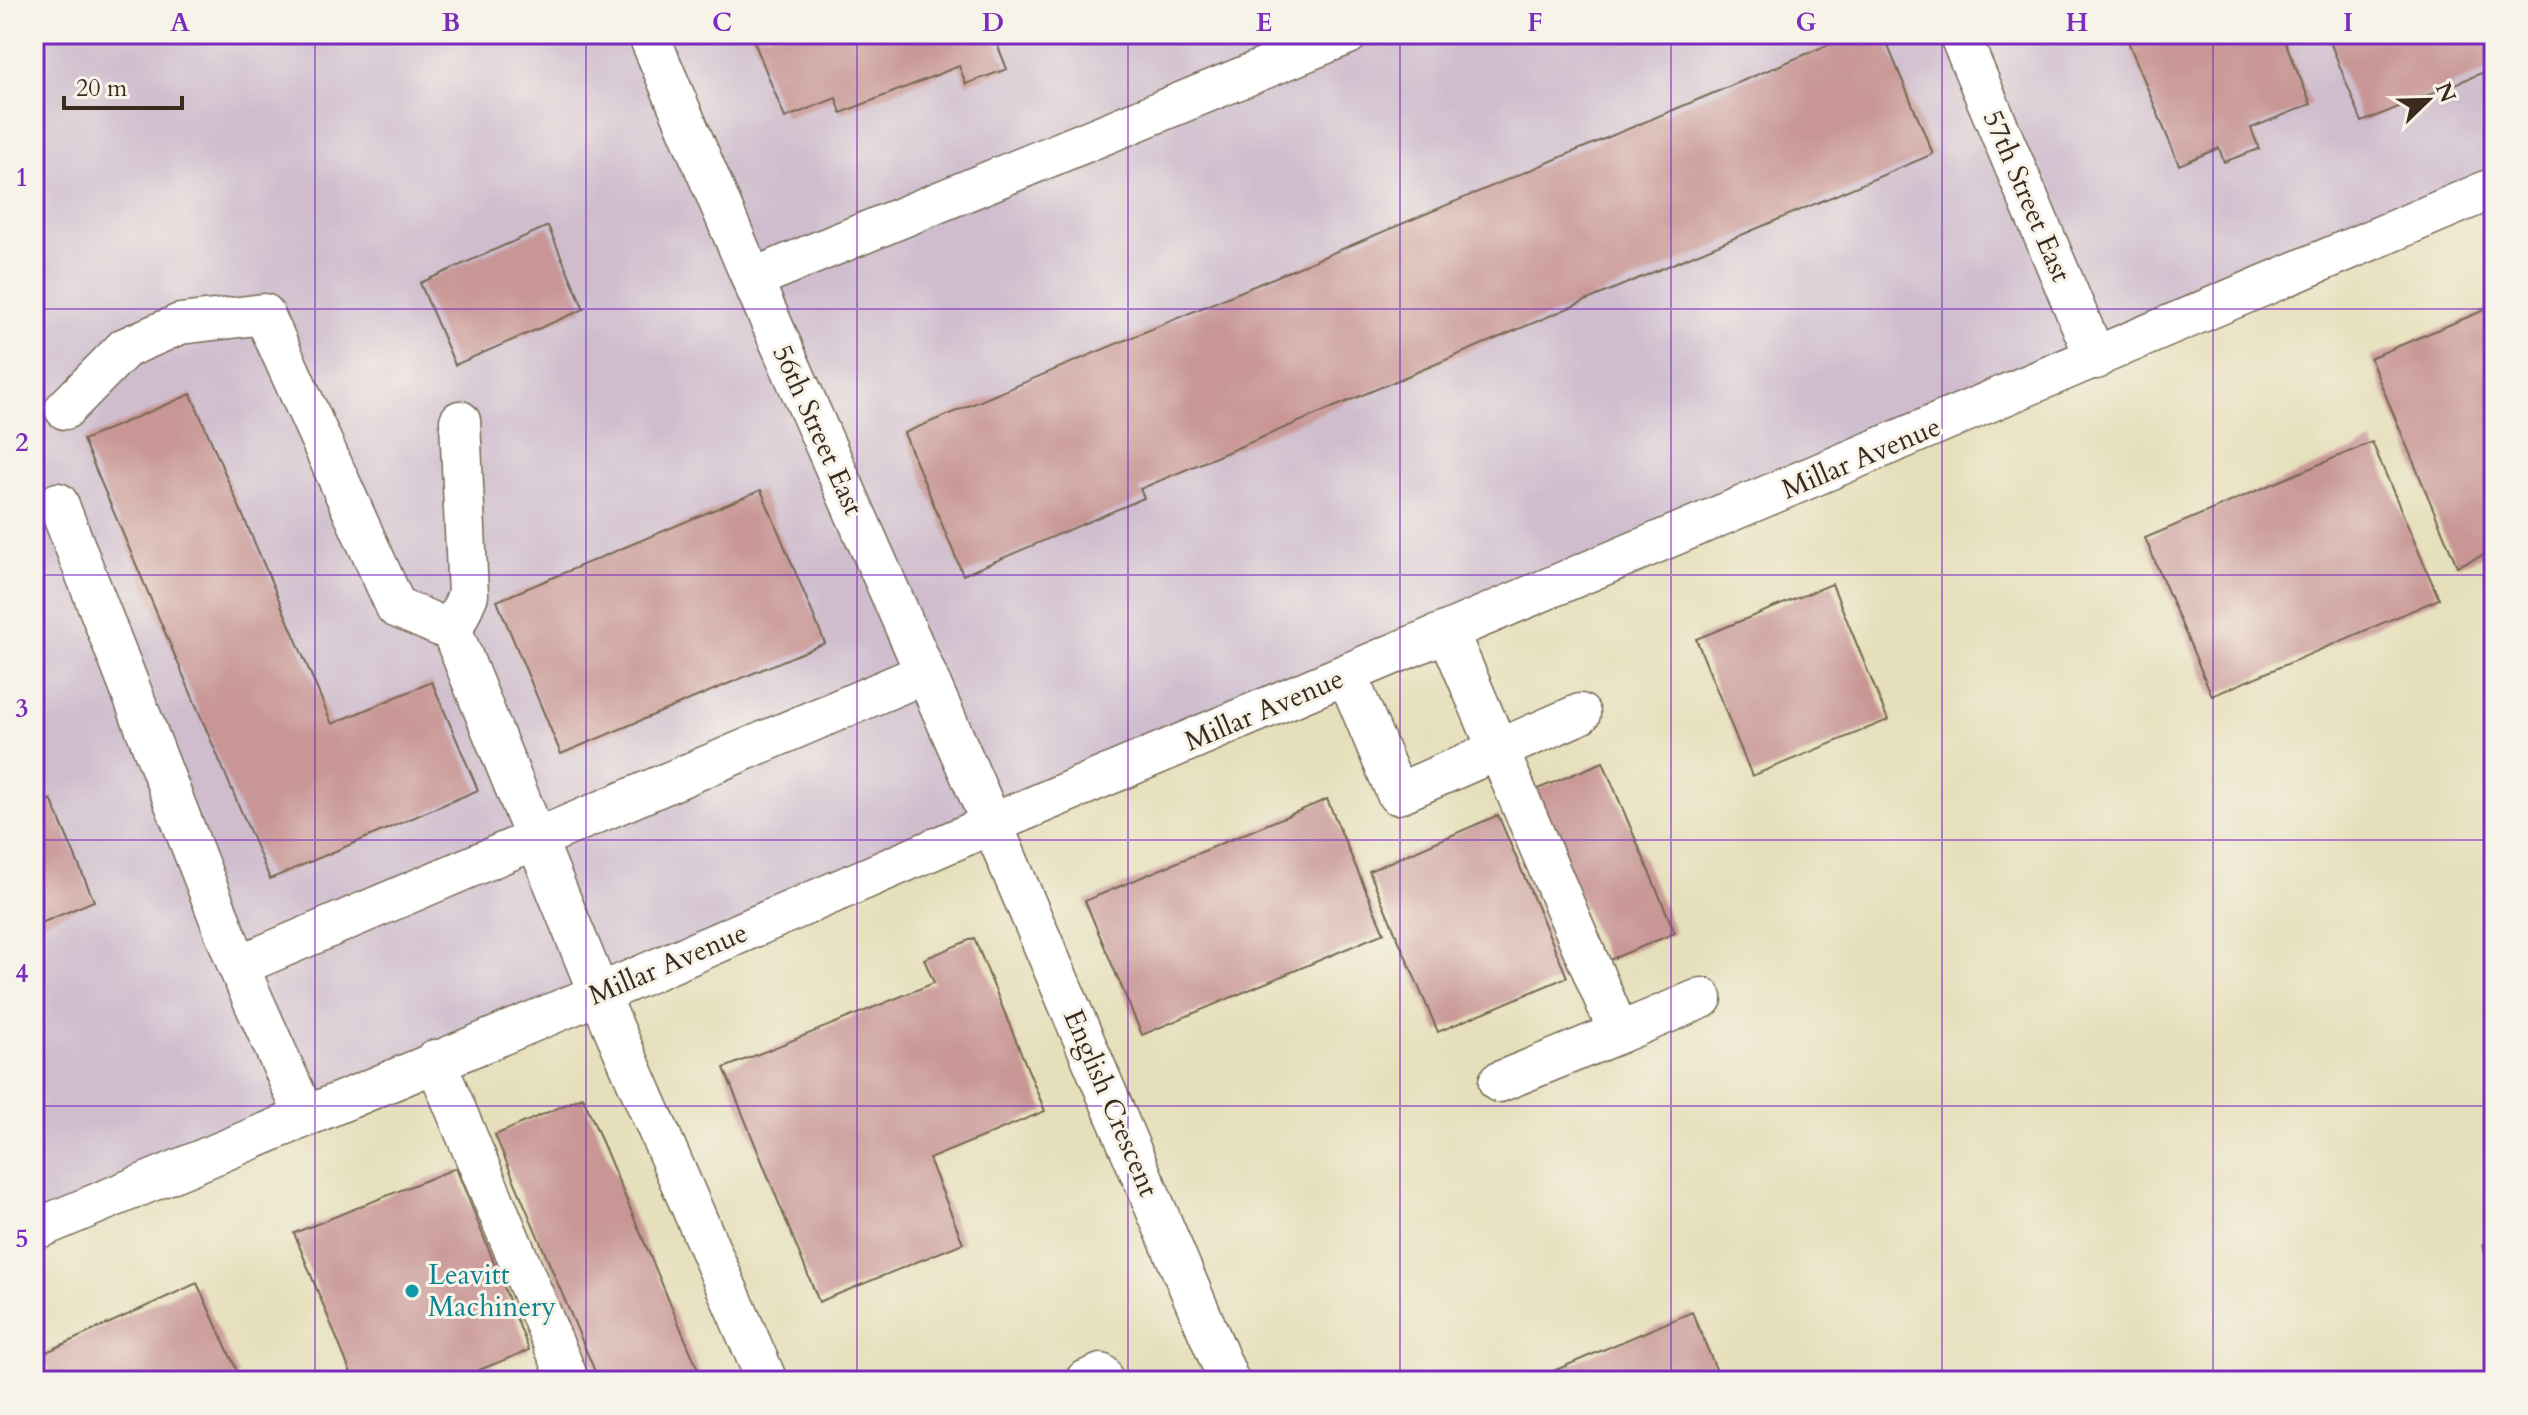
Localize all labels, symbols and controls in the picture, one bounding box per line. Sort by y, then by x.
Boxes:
text: A [170,5,190,40]
text: B [442,5,460,40]
text: C [712,5,732,40]
text: D [982,5,1004,40]
text: E [1256,5,1272,40]
text: F [1527,5,1543,40]
text: G [1795,5,1817,40]
text: H [2066,5,2089,40]
text: I [2343,5,2353,40]
scale bar [64,60,182,110]
north arrow [2388,60,2468,140]
text: 20 m [76,72,128,105]
text: N [2428,78,2463,107]
street label: 57th Street East [1974,104,2080,288]
text: 1 [15,160,29,195]
street label: 56th Street East [763,339,873,521]
street label: Millar Avenue [1776,407,1946,509]
text: 2 [15,425,29,460]
street label: Millar Avenue [1179,659,1349,761]
text: 3 [15,691,29,726]
street label: Millar Avenue [583,913,753,1015]
text: 4 [15,956,29,991]
street label: English Crescent [1054,1003,1168,1203]
text: 5 [15,1221,29,1256]
place label: Leavitt Machinery [428,1256,556,1326]
marker: Leavitt Machinery [403,1282,421,1300]

